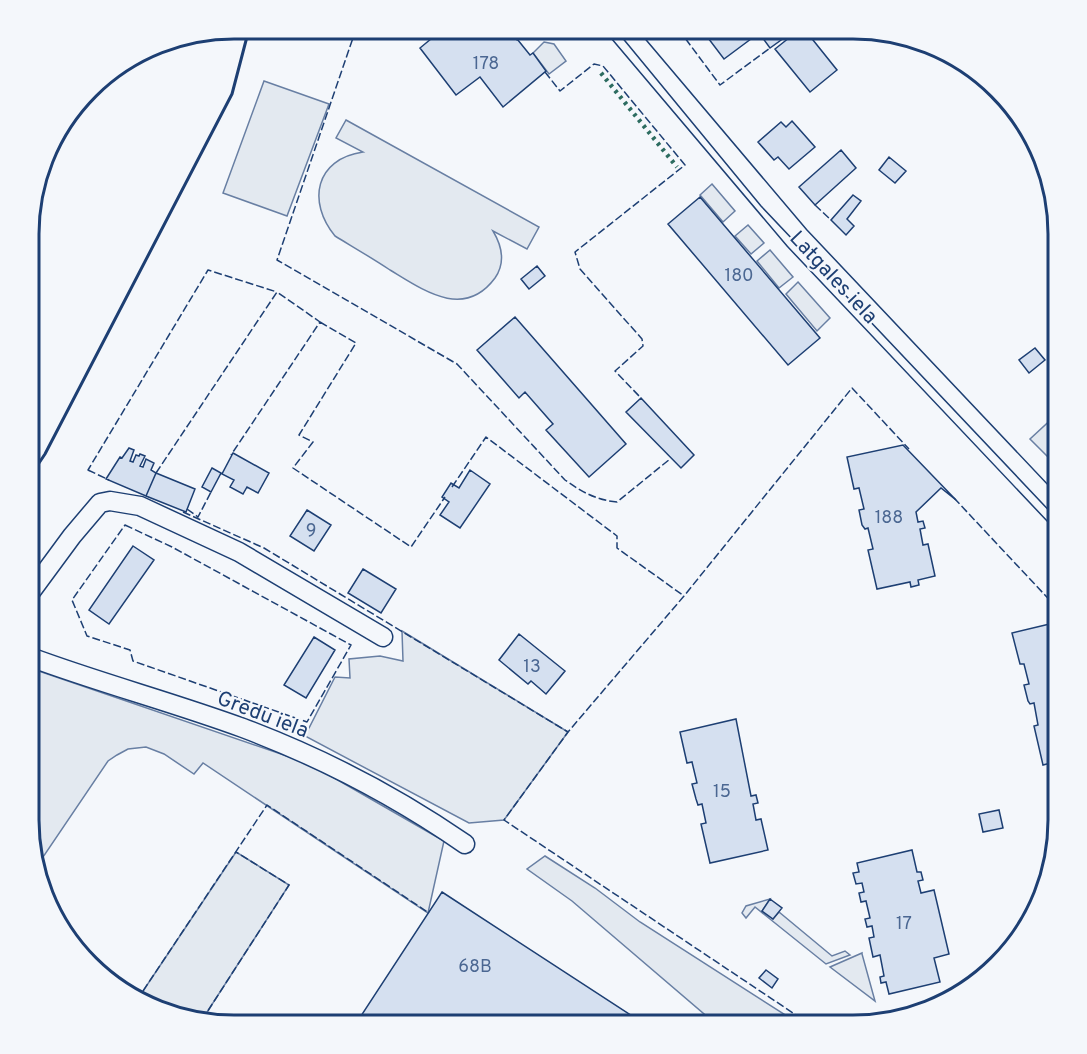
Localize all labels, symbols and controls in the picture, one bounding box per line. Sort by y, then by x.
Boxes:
house number: 178 [473,53,499,76]
street label: Latgales iela [783,226,883,330]
house number: 180 [724,265,754,288]
house number: 188 [875,507,903,530]
house number: 9 [306,520,316,543]
house number: 13 [523,656,541,679]
street label: Grēdu iela [213,686,312,745]
house number: 15 [713,781,731,804]
house number: 17 [896,913,912,936]
house number: 68B [458,956,492,979]

